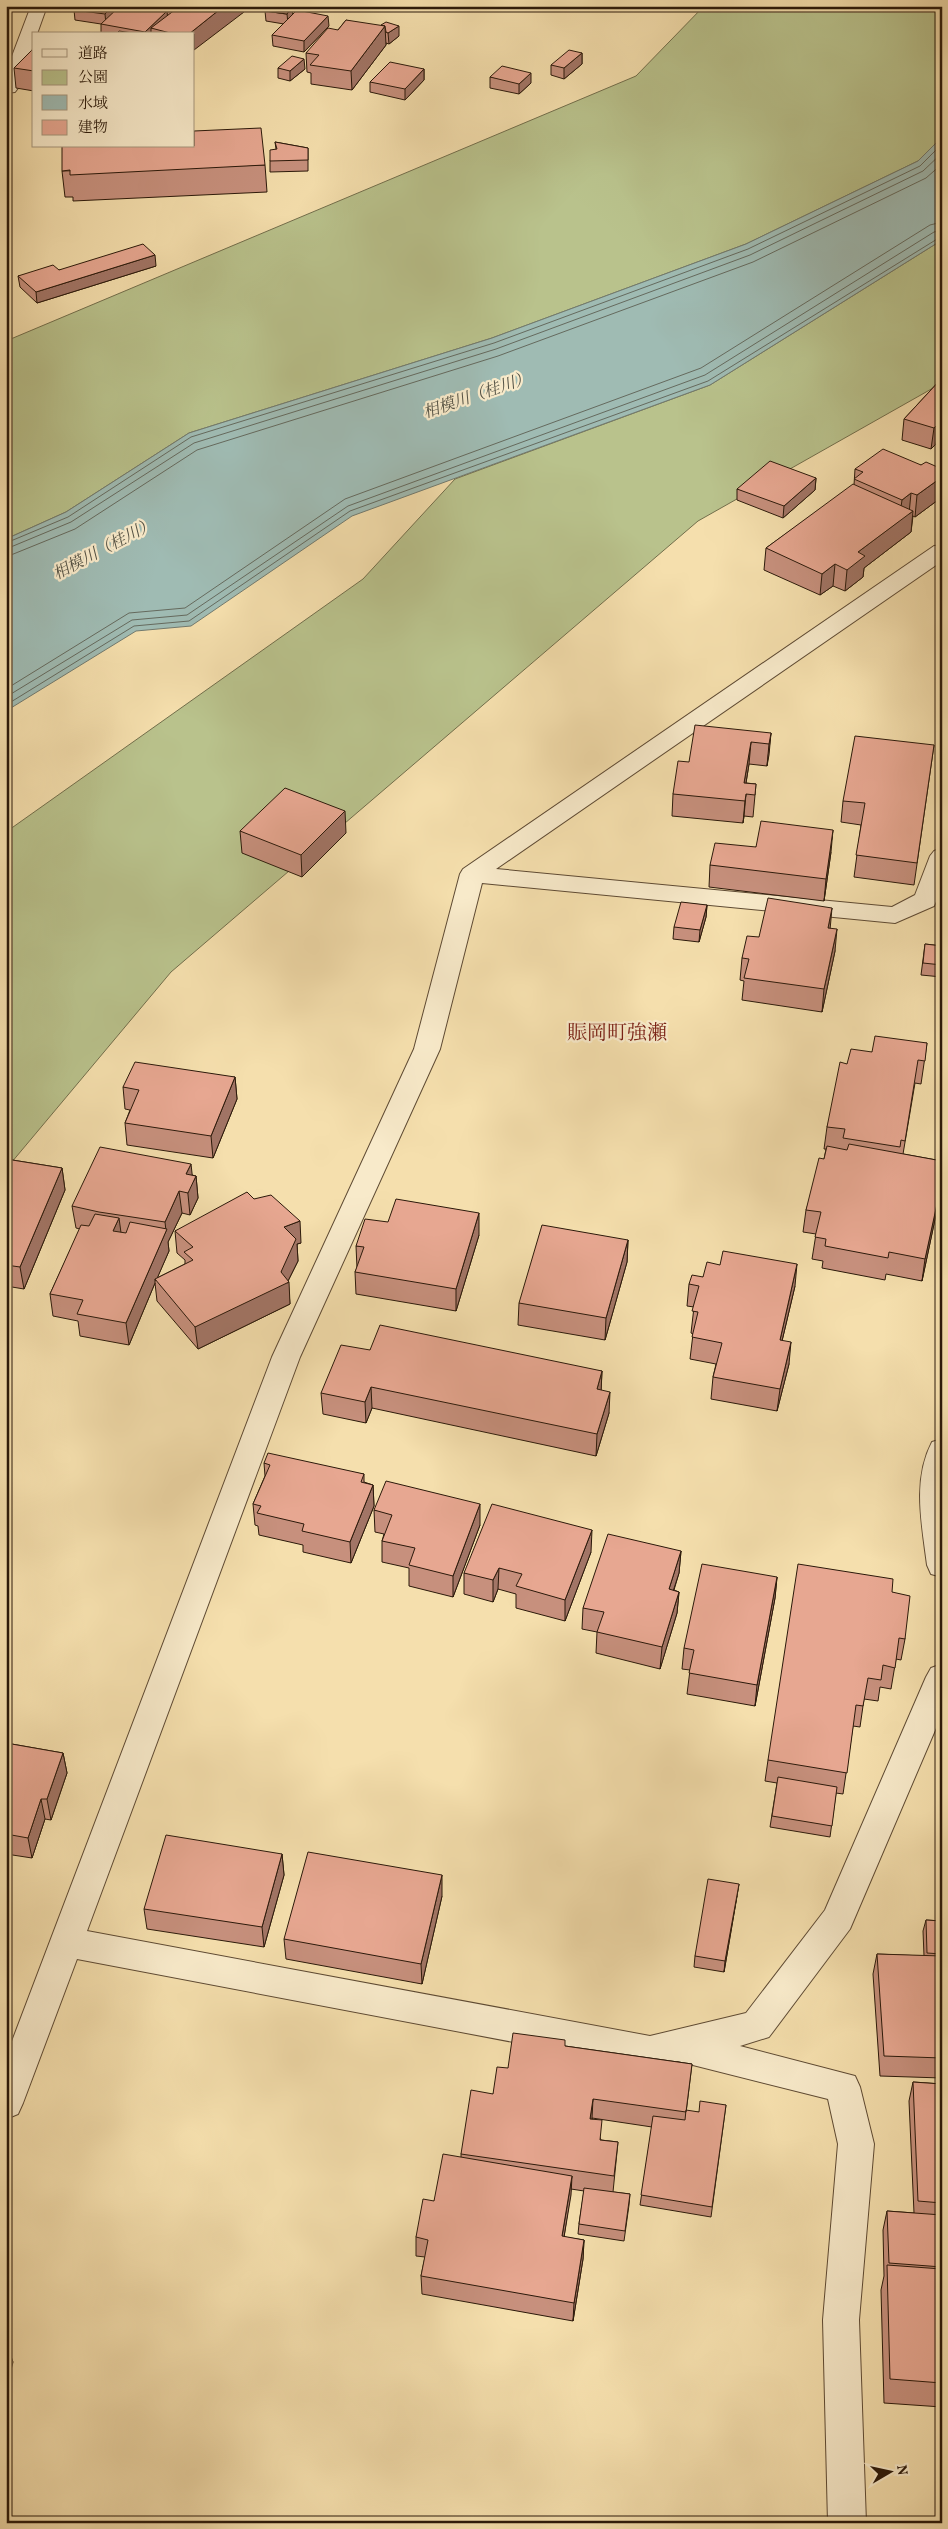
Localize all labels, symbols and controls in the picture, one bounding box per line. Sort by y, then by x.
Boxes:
legend [32,32,195,148]
text: 道路 [78,44,108,65]
text: 公園 [78,68,108,89]
text: 水域 [78,94,108,115]
text: 建物 [78,118,108,139]
water label: 相模川（桂川） [420,367,534,425]
water label: 相模川（桂川） [49,514,159,586]
district label: 賑岡町強瀬 [567,1020,667,1048]
north arrow [866,2446,916,2496]
text: N [891,2464,912,2477]

